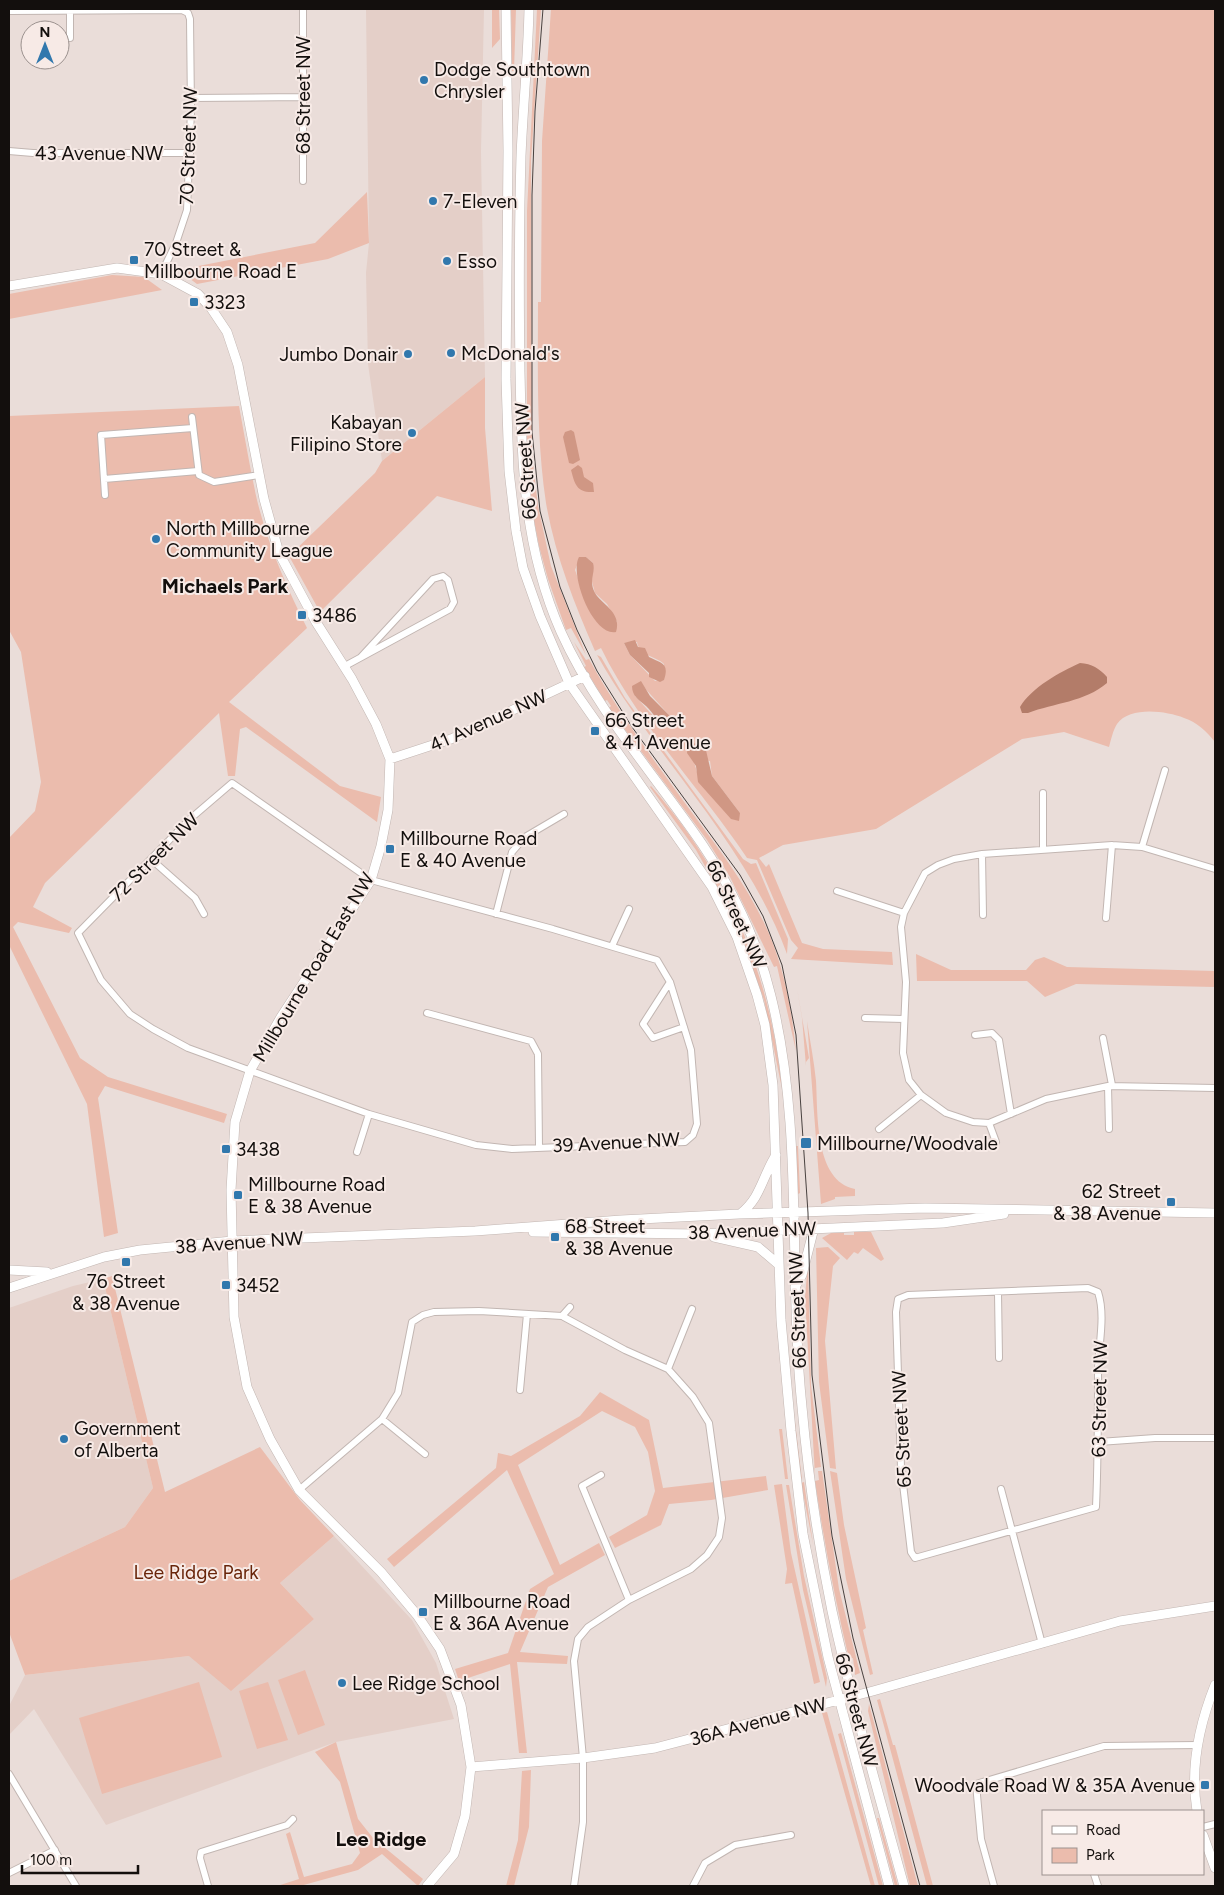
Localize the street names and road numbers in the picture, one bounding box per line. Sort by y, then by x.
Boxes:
street label: 68 Street NW [292,35,315,154]
street label: 70 Street NW [175,86,202,205]
street label: 43 Avenue NW [35,142,164,165]
street label: 66 Street NW [510,401,541,520]
street label: 41 Avenue NW [426,684,551,757]
street label: 72 Street NW [105,808,204,907]
street label: 66 Street NW [701,856,772,973]
street label: Millbourne Road East NW [248,868,379,1066]
street label: 39 Avenue NW [552,1128,681,1157]
street label: 38 Avenue NW [687,1217,817,1244]
street label: 38 Avenue NW [174,1226,305,1258]
street label: 66 Street NW [784,1250,811,1369]
street label: 63 Street NW [1087,1340,1112,1458]
street label: 65 Street NW [887,1369,916,1488]
street label: 66 Street NW [830,1651,883,1770]
street label: 36A Avenue NW [687,1692,830,1751]

